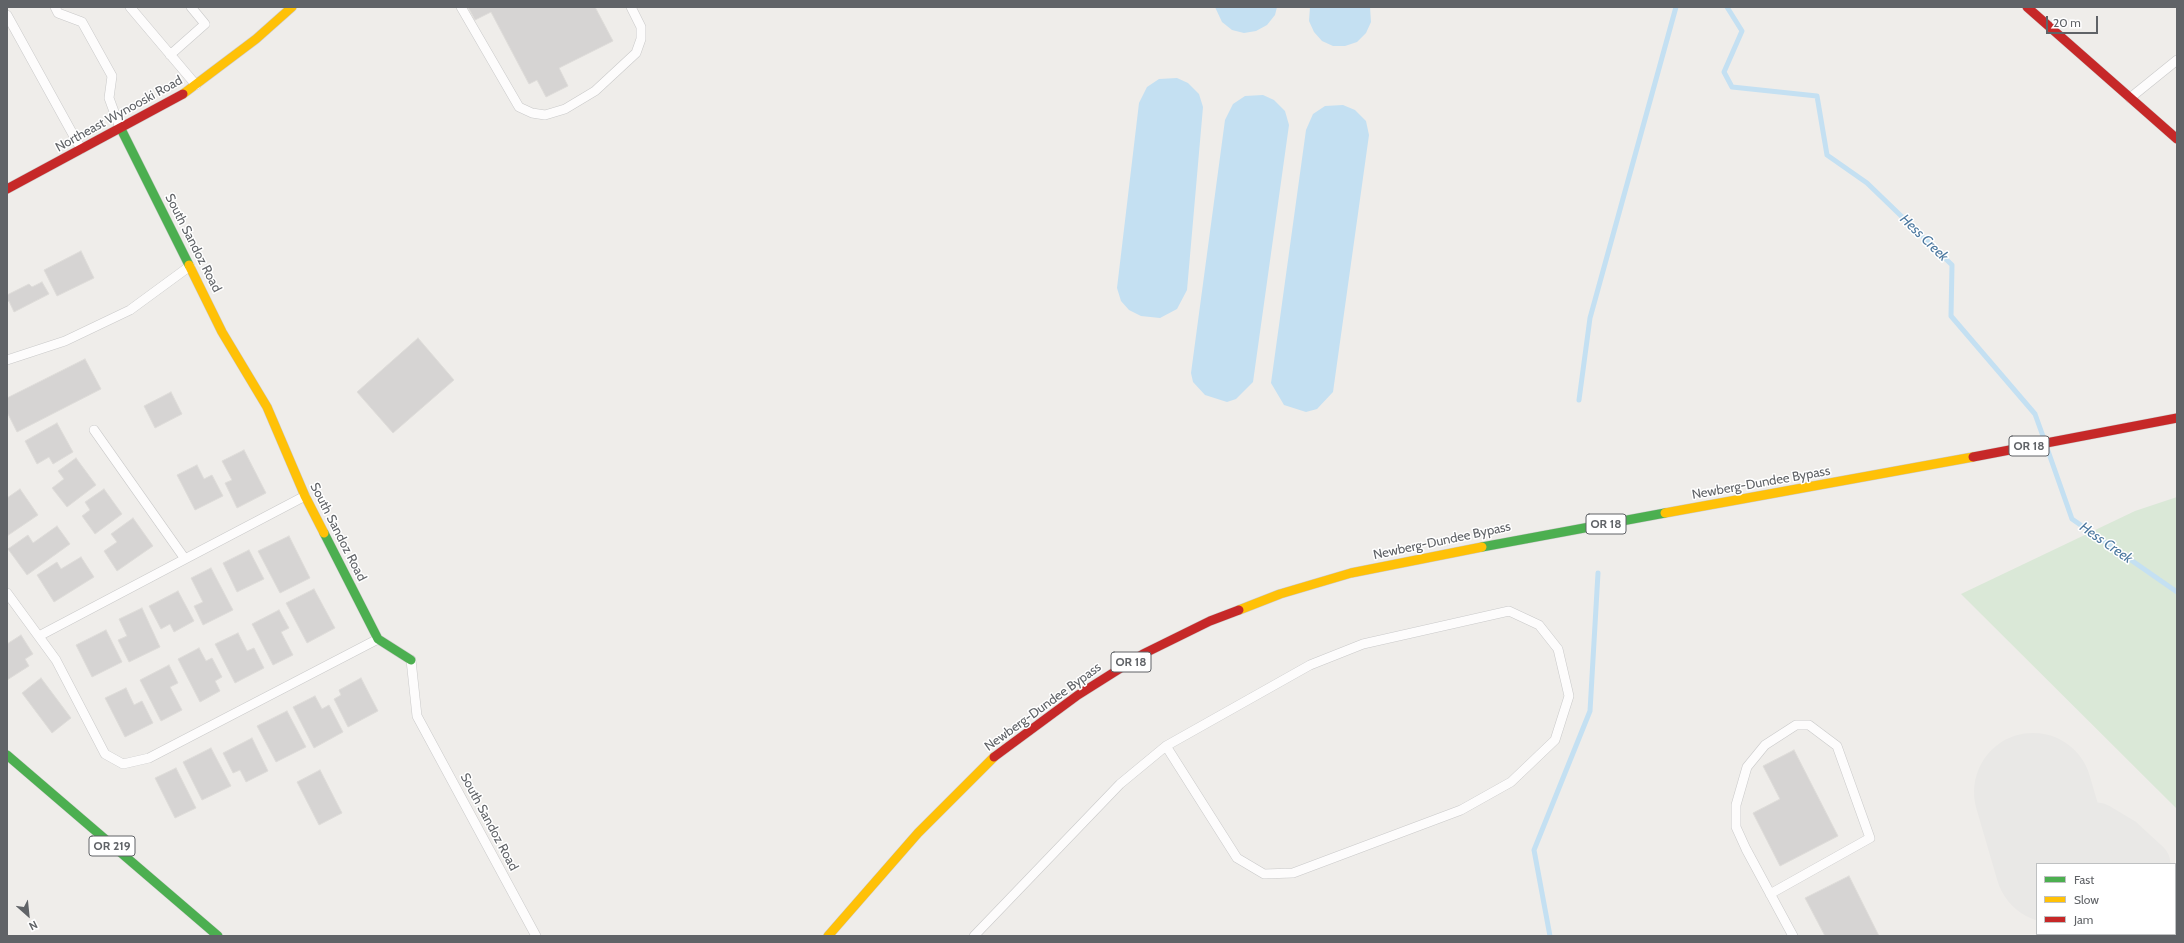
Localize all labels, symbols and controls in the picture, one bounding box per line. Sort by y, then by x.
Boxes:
scale bar [2048,8,2100,34]
text: 20 m [2053,15,2081,30]
street label: Northeast Wynooski Road [53,73,185,155]
street label: South Sandoz Road [161,191,225,295]
water label: Hess Creek [1896,211,1952,265]
road number: OR 18 [2009,436,2049,456]
street label: Newberg-Dundee Bypass [1691,463,1831,503]
street label: South Sandoz Road [306,480,370,584]
road number: OR 18 [1586,514,1626,534]
street label: Newberg-Dundee Bypass [1372,519,1512,563]
water label: Hess Creek [2076,519,2136,567]
road number: OR 18 [1111,652,1151,672]
street label: Newberg-Dundee Bypass [982,659,1104,755]
street label: South Sandoz Road [457,770,521,874]
road number: OR 219 [89,836,135,856]
legend [2036,863,2176,935]
text: Fast [2074,872,2094,887]
text: Slow [2074,892,2099,907]
north arrow [8,895,48,935]
text: Jam [2074,912,2093,927]
text: N [27,918,40,934]

